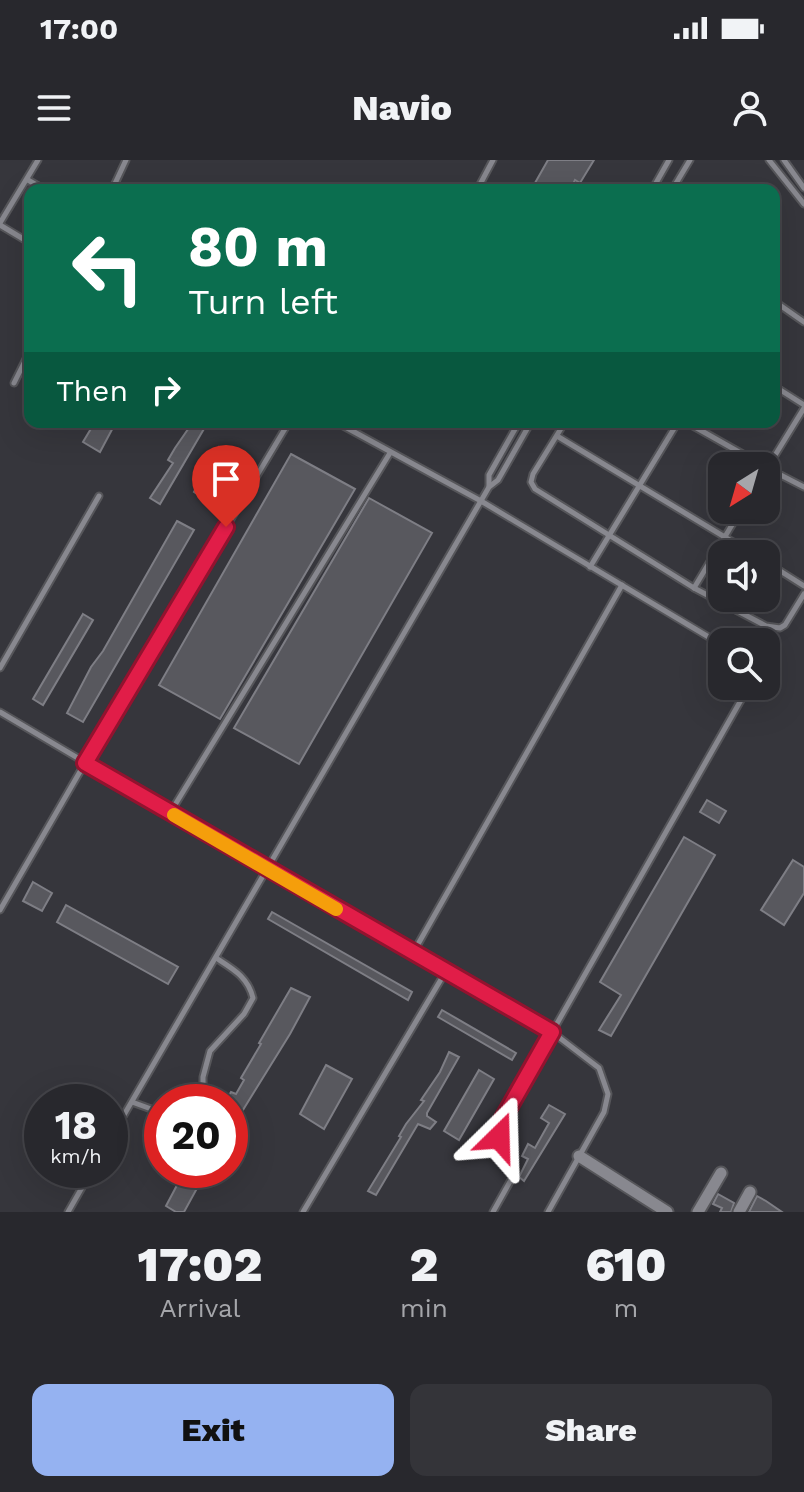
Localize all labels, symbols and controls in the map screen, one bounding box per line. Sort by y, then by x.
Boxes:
text: 17:00 [40,11,118,46]
icon: menu [32,86,76,130]
icon: person [728,86,772,130]
text: Navio [352,87,452,129]
text: 80 m [188,214,328,280]
icon: left [56,216,160,320]
text: Turn left [188,281,338,323]
icon: right [144,368,188,412]
text: Then [56,373,128,408]
pin [192,445,260,527]
north arrow [708,452,780,524]
map controls [708,452,780,700]
icon: arrive [204,457,248,501]
button: sound [708,540,780,612]
button: search [708,628,780,700]
speed limit sign: 20 [144,1084,248,1188]
position arrow [457,1095,541,1179]
text: 18 [55,1102,97,1149]
text: km/h [50,1144,102,1168]
text: 17:02 [138,1236,262,1293]
text: 2 [409,1236,438,1293]
text: 610 [585,1236,666,1293]
text: Arrival [159,1293,241,1323]
text: min [400,1293,448,1323]
text: m [613,1293,638,1323]
button: Exit [32,1384,394,1476]
button: Share [410,1384,772,1476]

